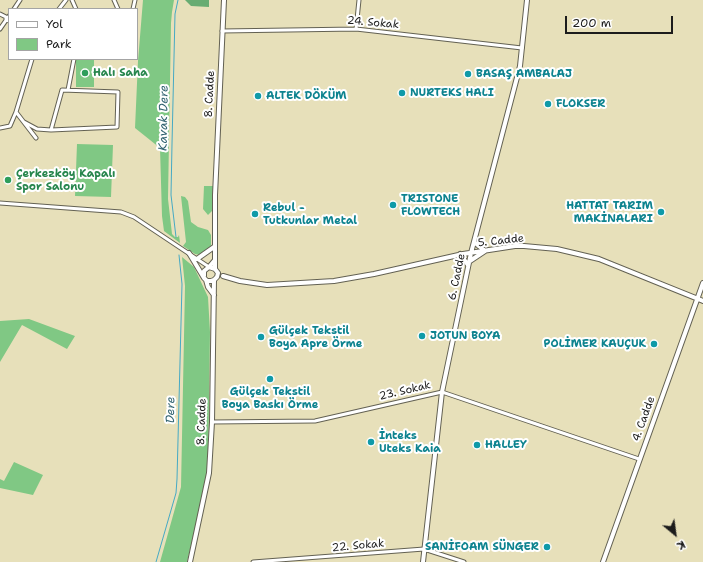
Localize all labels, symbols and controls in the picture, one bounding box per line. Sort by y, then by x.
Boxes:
legend [8,8,138,60]
scale bar [567,8,675,34]
street label: 24. Sokak [346,14,400,32]
text: 200 m [572,15,611,31]
text: Yol [46,16,63,32]
text: Park [46,36,72,52]
place label: Halı Saha [93,66,148,80]
place label: BASAŞ AMBALAJ [476,67,572,81]
marker: Halı Saha [80,68,90,78]
marker: BASAŞ AMBALAJ [463,69,473,79]
street label: 8. Cadde [202,70,218,118]
water label: Kavak Dere [156,85,172,151]
place label: NURTEKS HALI [410,86,494,100]
marker: NURTEKS HALI [397,88,407,98]
place label: ALTEK DÖKÜM [266,89,346,103]
marker: ALTEK DÖKÜM [253,91,263,101]
place label: FLOKSER [556,97,605,111]
marker: FLOKSER [543,99,553,109]
place label: Çerkezköy Kapalı Spor Salonu [16,167,115,193]
marker: Çerkezköy Kapalı Spor Salonu [3,175,13,185]
place label: TRISTONE FLOWTECH [401,192,460,218]
place label: HATTAT TARIM MAKİNALARI [566,199,653,225]
marker: TRISTONE FLOWTECH [388,200,398,210]
place label: Rebul - Tutkunlar Metal [263,201,357,227]
marker: HATTAT TARIM MAKİNALARI [656,207,666,217]
marker: Rebul - Tutkunlar Metal [250,209,260,219]
street label: 5. Cadde [477,232,525,250]
street label: 6. Cadde [446,253,468,301]
place label: Gülçek Tekstil Boya Apre Örme [269,324,362,350]
place label: JOTUN BOYA [430,329,500,343]
marker: JOTUN BOYA [417,331,427,341]
marker: Gülçek Tekstil Boya Apre Örme [256,332,266,342]
place label: POLİMER KAUÇUK [544,337,646,351]
marker: POLİMER KAUÇUK [649,339,659,349]
marker: Gülçek Tekstil Boya Baskı Örme [265,374,275,384]
street label: 23. Sokak [378,379,432,403]
place label: Gülçek Tekstil Boya Baskı Örme [222,385,318,411]
street label: 4. Cadde [630,395,658,443]
water label: Dere [164,397,178,423]
street label: 8. Cadde [195,398,209,446]
place label: İnteks Uteks Kaia [379,429,441,455]
marker: İnteks Uteks Kaia [366,437,376,447]
place label: HALLEY [485,438,527,452]
marker: HALLEY [472,440,482,450]
north arrow [655,514,695,554]
street label: 22. Sokak [331,537,385,555]
text: K [674,537,688,553]
place label: SANİFOAM SÜNGER [425,540,539,554]
marker: SANİFOAM SÜNGER [542,542,552,552]

